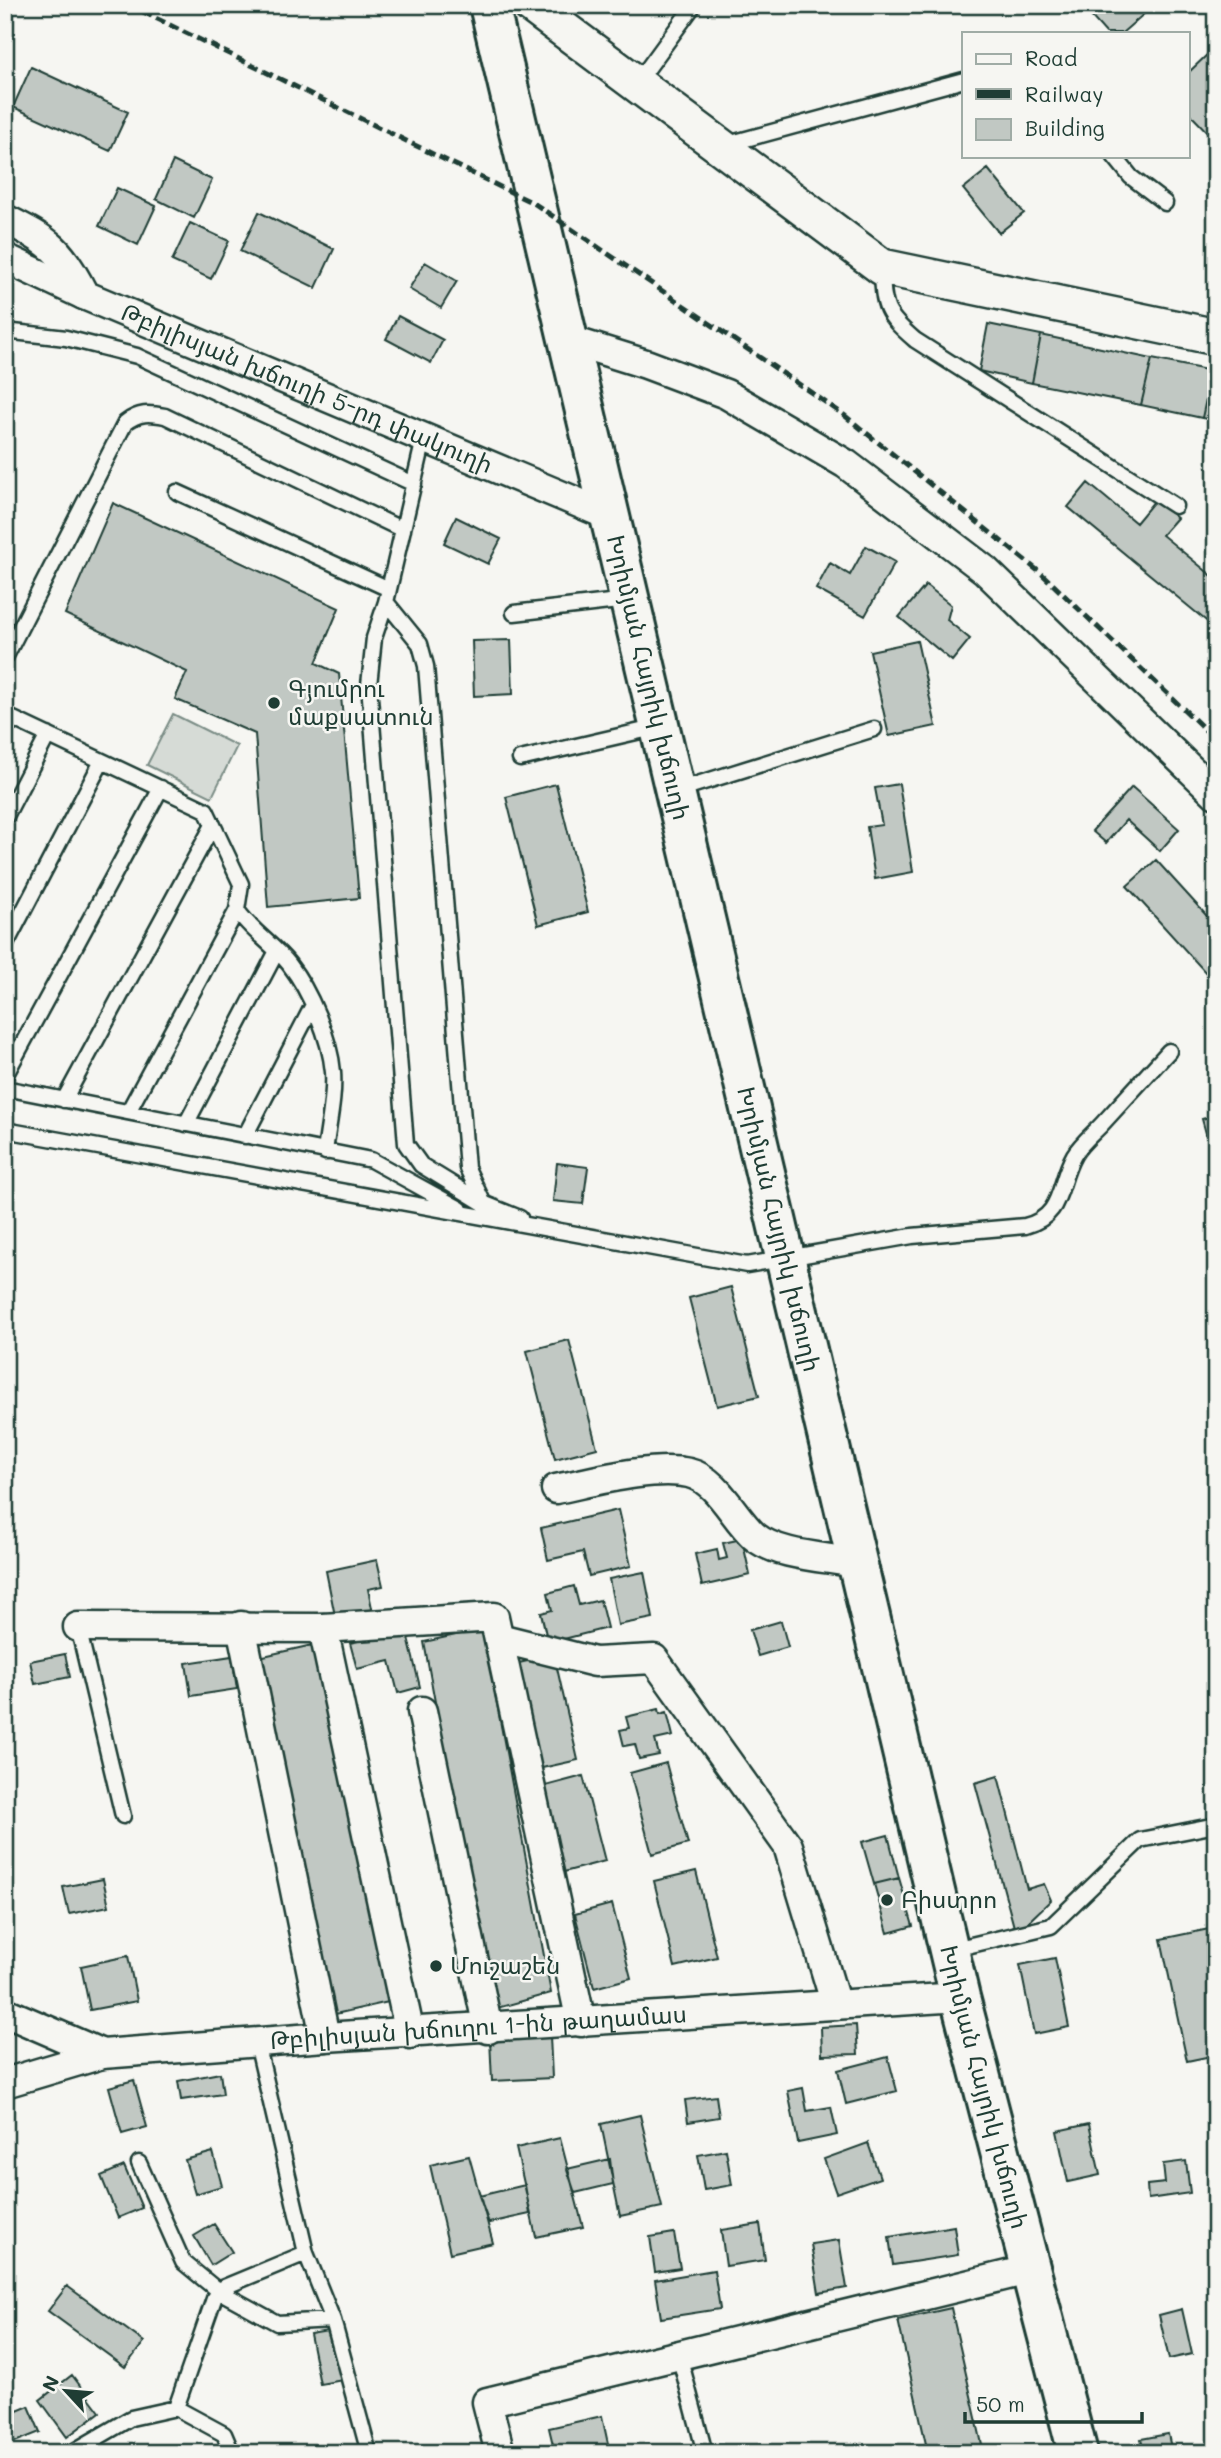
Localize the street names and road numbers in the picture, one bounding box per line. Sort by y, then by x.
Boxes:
street label: Թբիլիսյան խճուղի 5-րդ փակուղի [117,295,498,479]
street label: Խրիմյան Հայրիկ խճուղի [601,532,698,823]
street label: Խրիմյան Հայրիկ խճուղի [731,1083,829,1375]
street label: Խրիմյան Հայրիկ խճուղի [934,1942,1036,2232]
street label: Թբիլիսյան խճուղու 1-ին թաղամաս [269,1997,688,2055]

